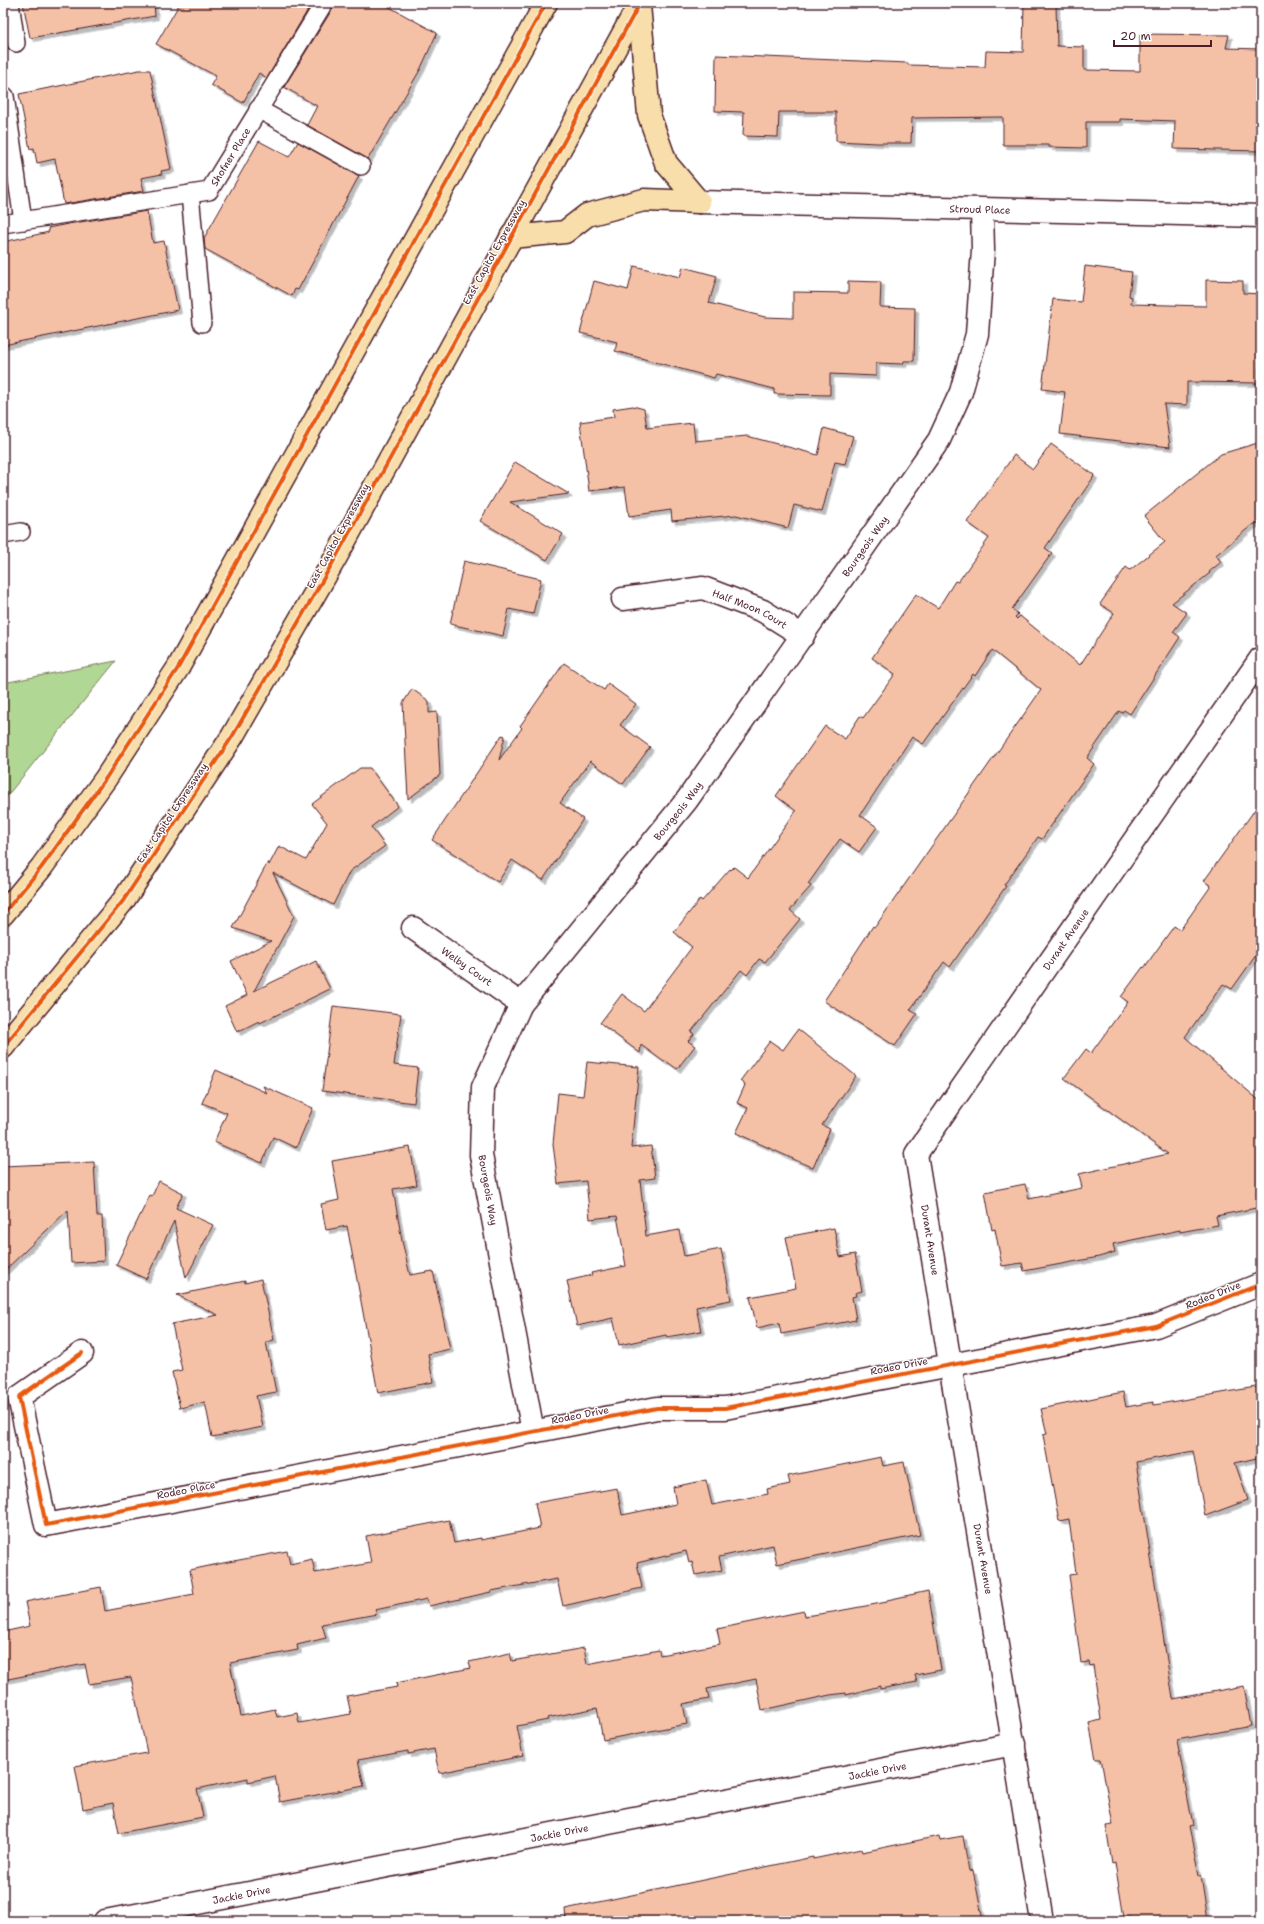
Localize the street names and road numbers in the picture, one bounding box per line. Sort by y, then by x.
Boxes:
street label: Shofner Place [207,125,253,188]
street label: East Capitol Expressway [460,197,528,307]
street label: Stroud Place [949,202,1011,216]
street label: East Capitol Expressway [304,481,372,591]
street label: Bourgeois Way [839,513,891,579]
street label: Half Moon Court [711,586,790,631]
street label: East Capitol Expressway [134,760,211,866]
street label: Bourgeois Way [650,778,705,843]
street label: Durant Avenue [1040,906,1091,972]
street label: Welby Court [439,944,495,988]
street label: Bourgeois Way [475,1154,501,1227]
street label: Durant Avenue [918,1204,942,1277]
street label: Rodeo Drive [1183,1278,1243,1312]
street label: Rodeo Drive [869,1354,929,1378]
street label: Rodeo Drive [550,1403,610,1427]
street label: Rodeo Place [156,1478,217,1502]
street label: Durant Avenue [970,1523,996,1596]
street label: Jackie Drive [847,1759,908,1783]
street label: Jackie Drive [529,1820,590,1845]
street label: Jackie Drive [211,1882,272,1906]

